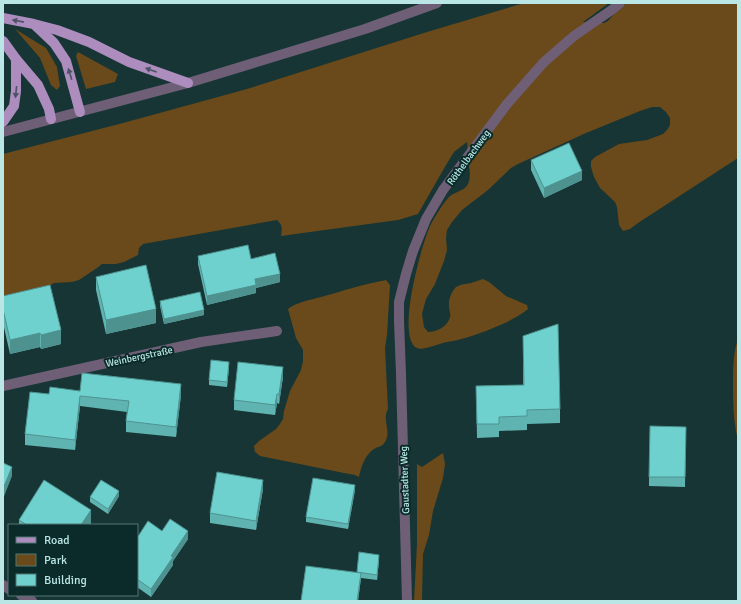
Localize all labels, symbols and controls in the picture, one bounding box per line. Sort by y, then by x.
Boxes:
one-way arrow [12,17,25,23]
one-way arrow [145,66,157,72]
one-way arrow [67,68,73,80]
one-way arrow [12,86,19,98]
street label: Röthelbachweg [445,128,493,188]
street label: Weinbergstraße [105,344,174,370]
street label: Gaustadter Weg [398,446,412,514]
legend [8,524,138,596]
text: Road [44,533,70,548]
text: Park [44,553,67,568]
text: Building [44,573,87,588]

